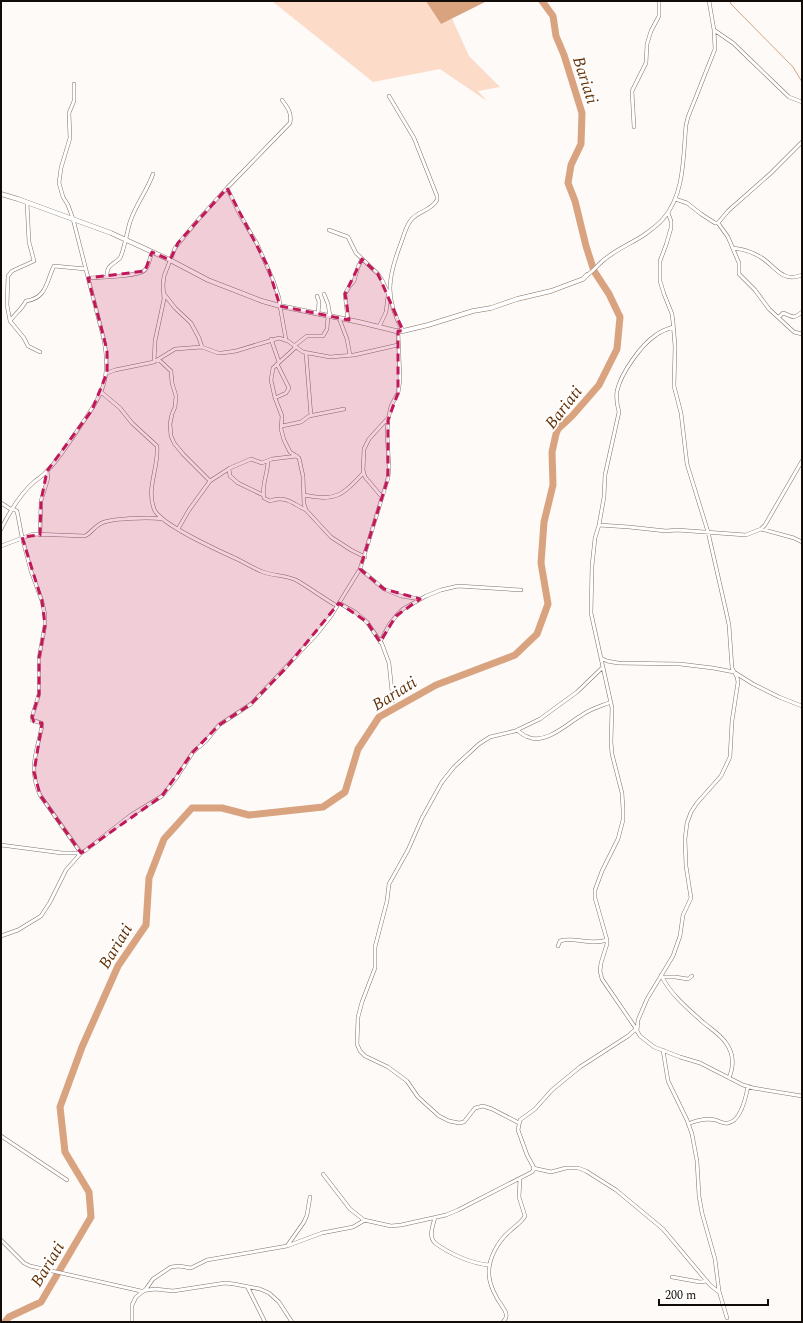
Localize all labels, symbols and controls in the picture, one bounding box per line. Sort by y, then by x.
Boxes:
water label: Bariati [565,53,605,108]
water label: Bariati [538,380,589,435]
water label: Bariati [367,670,422,718]
water label: Bariati [92,919,140,974]
water label: Bariati [24,1237,72,1292]
scale bar [659,1281,768,1307]
text: 200 m [665,1286,696,1305]

